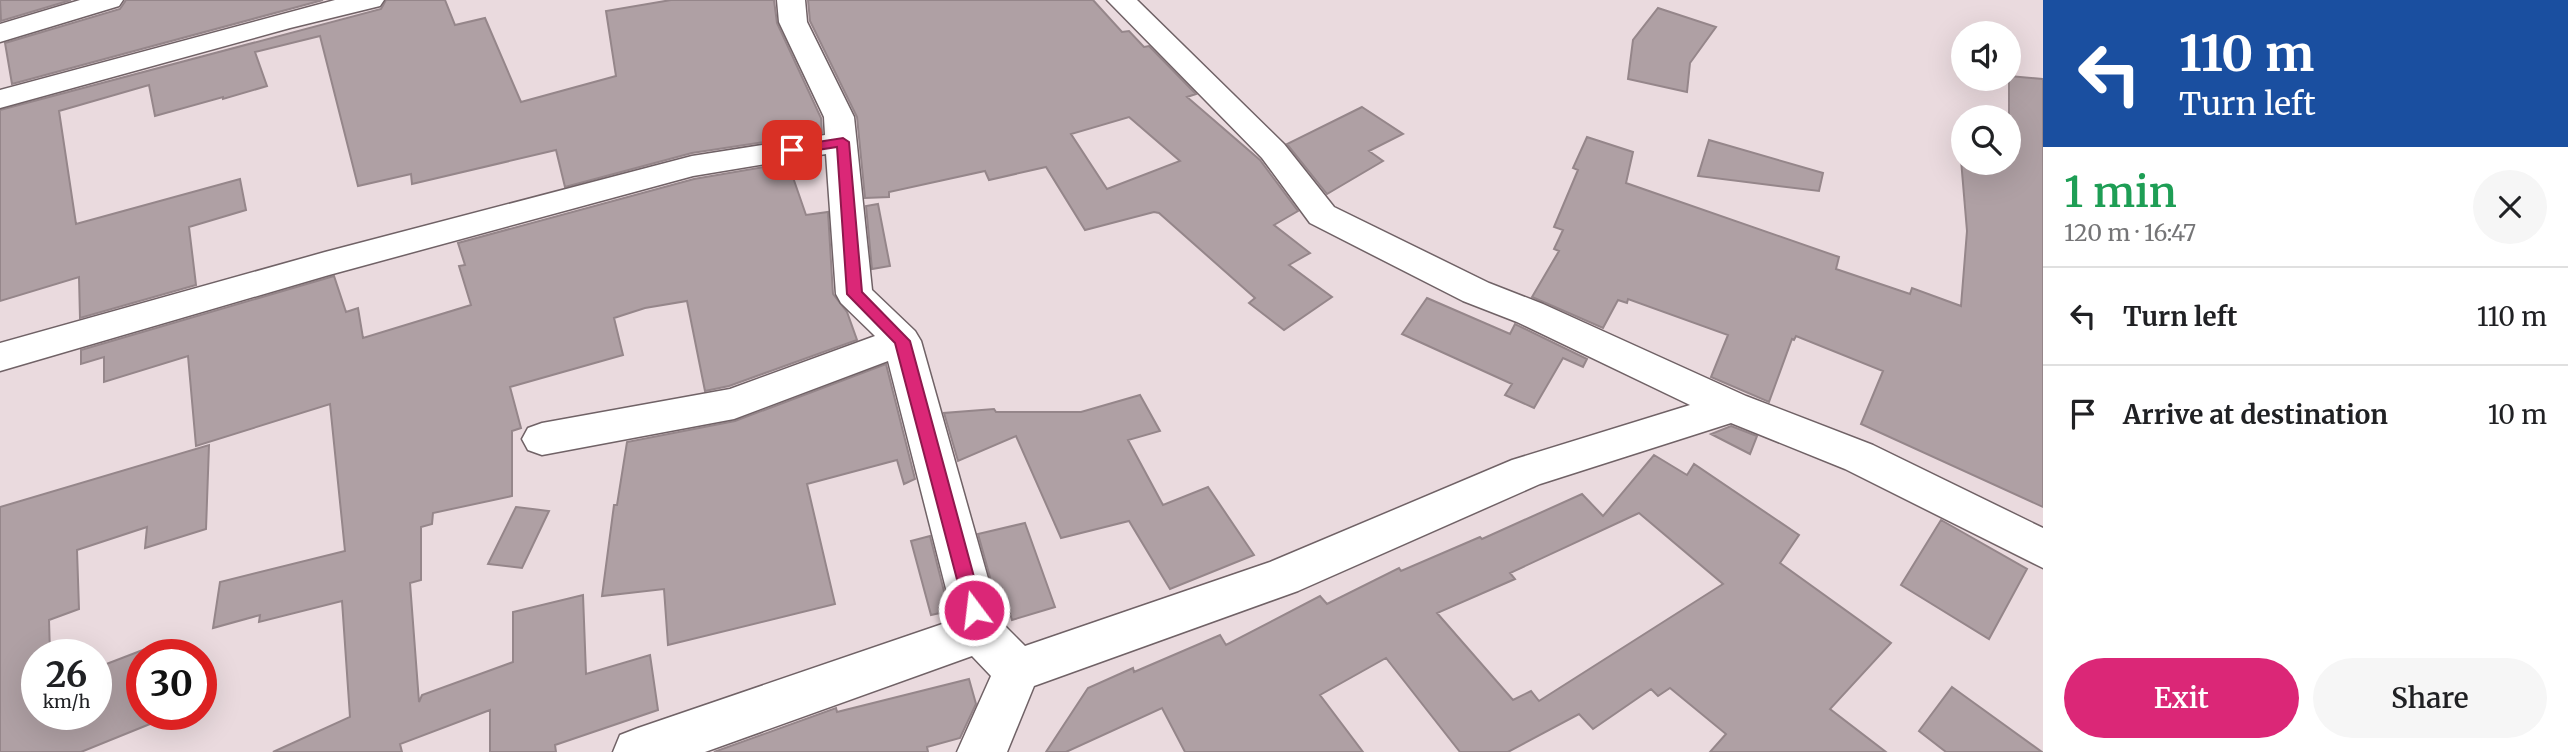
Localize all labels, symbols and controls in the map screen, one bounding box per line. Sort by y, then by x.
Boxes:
map controls [1951,21,2021,175]
button: sound [1951,21,2021,91]
text: 110 m [2179,23,2314,84]
icon: left [2064,28,2155,119]
text: Turn left [2179,84,2316,124]
button: search [1951,105,2021,175]
pin [762,120,822,180]
icon: arrive [773,131,811,169]
text: 1 min [2064,166,2177,218]
button: close [2473,170,2547,244]
text: 120 m · 16:47 [2064,218,2196,247]
icon: left [2064,297,2102,335]
text: Turn left [2123,300,2237,333]
text: 110 m [2477,300,2547,333]
icon: arrive [2064,395,2102,433]
text: Arrive at destination [2123,398,2388,431]
text: 10 m [2488,398,2547,431]
position arrow [937,573,1011,647]
speed limit sign: 30 [126,639,217,730]
text: 26 [46,653,87,697]
button: Exit [2064,658,2299,738]
button: Share [2313,658,2547,738]
text: km/h [43,690,90,713]

